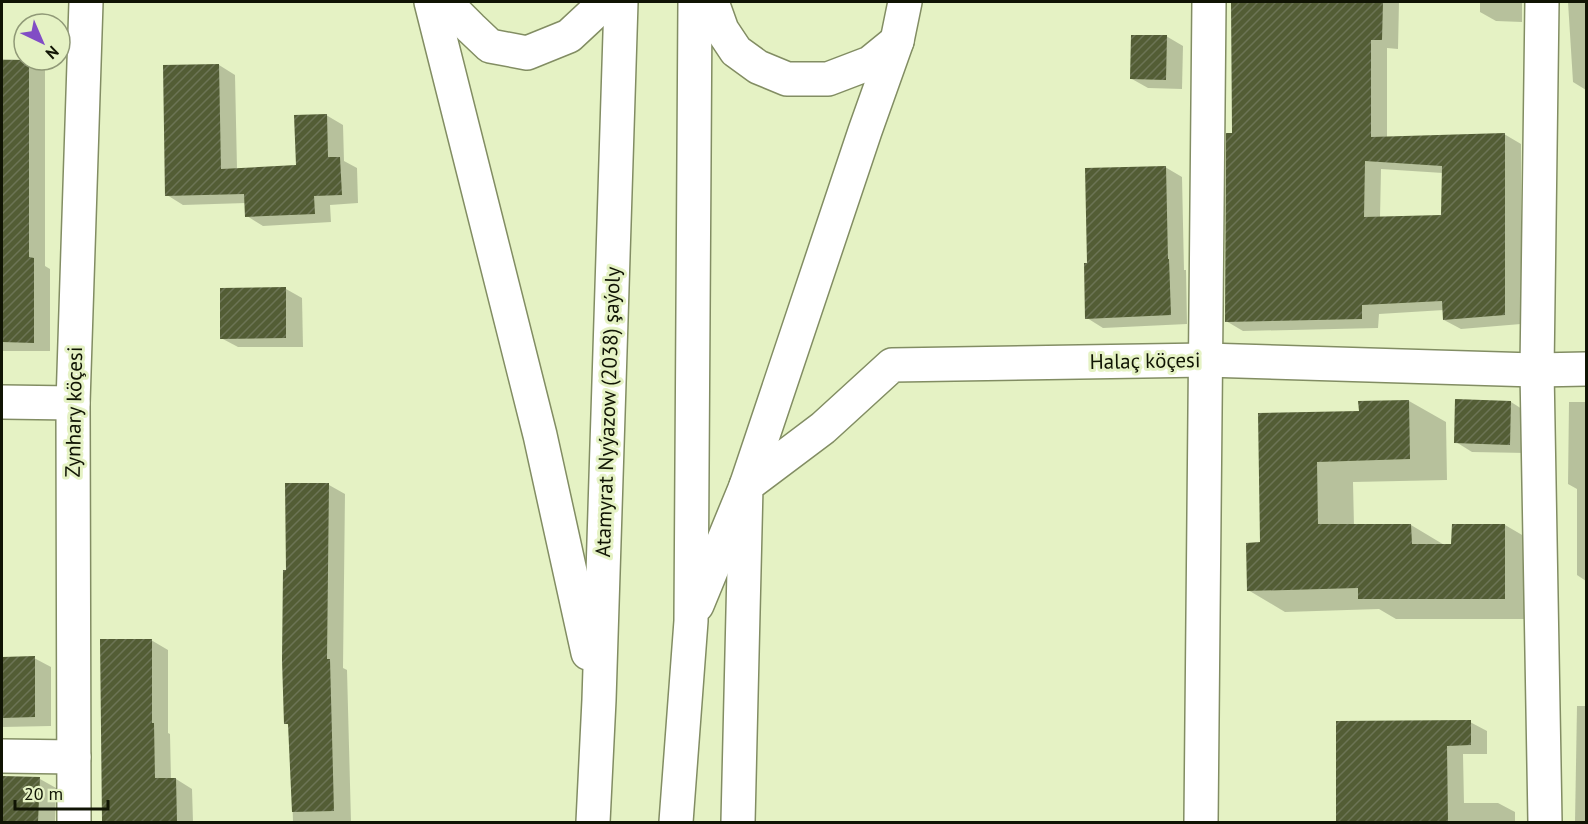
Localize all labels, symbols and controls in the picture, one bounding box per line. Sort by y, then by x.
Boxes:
north arrow [12,12,72,72]
text: N [42,42,63,64]
street label: Atamyrat Nyýazow (2038) şaýoly [589,266,626,558]
street label: Zynhary köçesi [59,346,88,478]
street label: Halaç köçesi [1089,346,1201,375]
scale bar [15,773,108,811]
text: 20 m [24,782,63,805]

